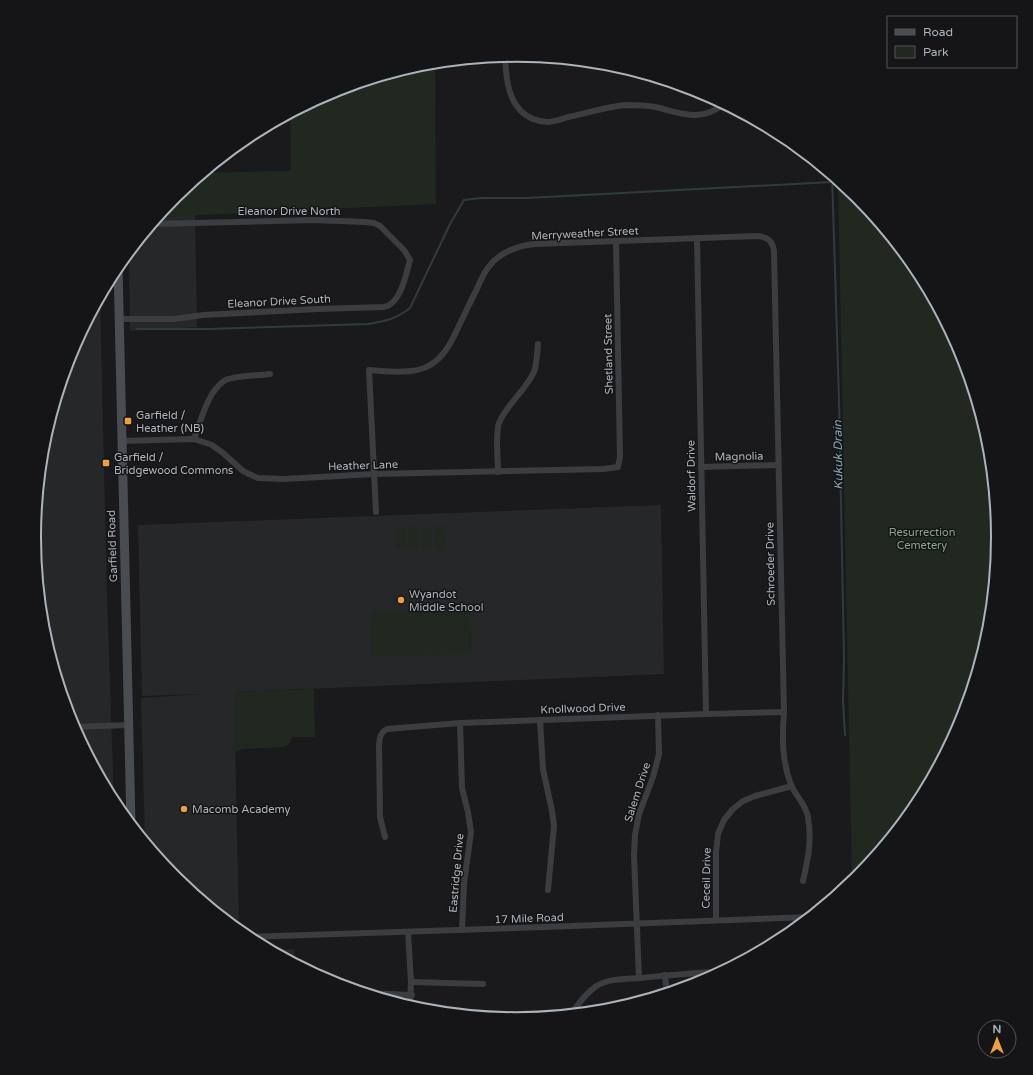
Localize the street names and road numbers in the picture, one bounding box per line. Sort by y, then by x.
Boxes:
street label: Eleanor Drive North [237,205,341,218]
street label: Merryweather Street [531,224,639,243]
street label: Eleanor Drive South [227,292,331,311]
street label: Shetland Street [601,314,616,394]
street label: Waldorf Drive [684,440,699,512]
street label: Magnolia [715,450,764,463]
street label: Heather Lane [328,458,398,473]
street label: Garfield Road [105,510,120,582]
street label: Schroeder Drive [763,522,778,606]
street label: Knollwood Drive [540,701,626,716]
street label: Salem Drive [622,761,653,824]
street label: Eastridge Drive [447,833,466,913]
street label: Ceceil Drive [699,847,714,909]
street label: 17 Mile Road [494,911,564,926]

